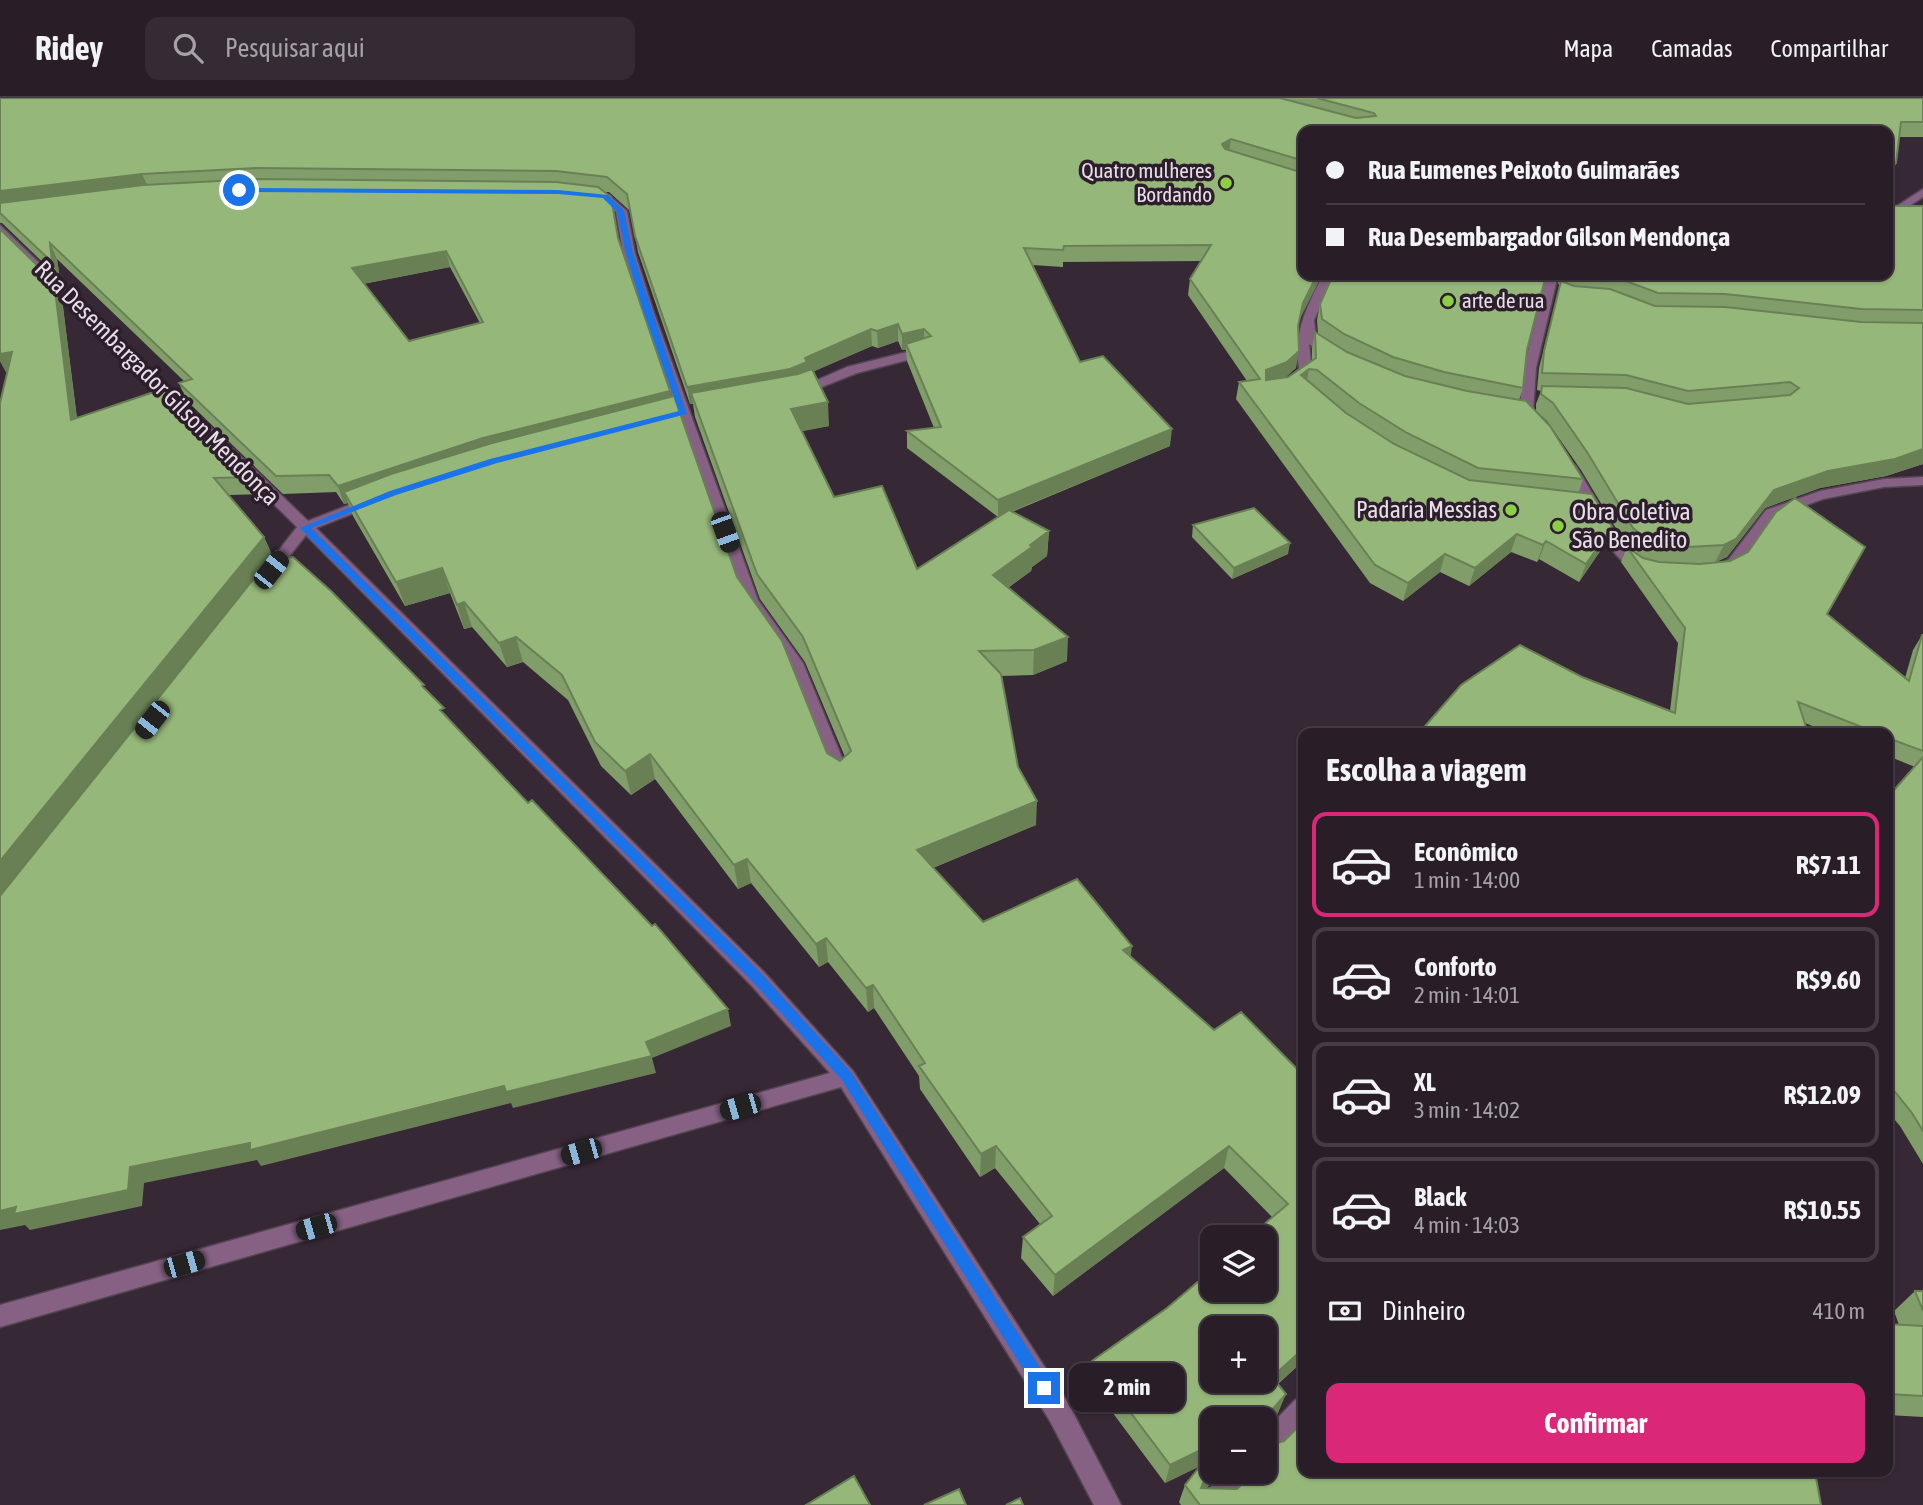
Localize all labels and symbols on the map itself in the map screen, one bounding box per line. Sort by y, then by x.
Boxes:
place label: Quatro mulheres Bordando [1081,158,1212,206]
route start [223,174,255,206]
marker: Quatro mulheres Bordando [1218,175,1234,191]
street label: Rua Desembargador Gilson Mendonça [30,255,285,510]
place label: arte de rua [1462,288,1544,312]
marker: arte de rua [1440,293,1456,309]
place label: Padaria Messias [1356,496,1497,523]
place label: Obra Coletiva São Benedito [1572,498,1691,553]
marker: Padaria Messias [1503,502,1519,518]
car [708,509,743,555]
marker: Obra Coletiva São Benedito [1550,518,1566,534]
car [250,547,293,593]
car [131,697,174,743]
car [717,1091,764,1123]
car [558,1136,605,1168]
car [293,1211,340,1243]
car [161,1248,208,1280]
callout: 2 min [1068,1364,1184,1412]
route end [1028,1372,1060,1404]

